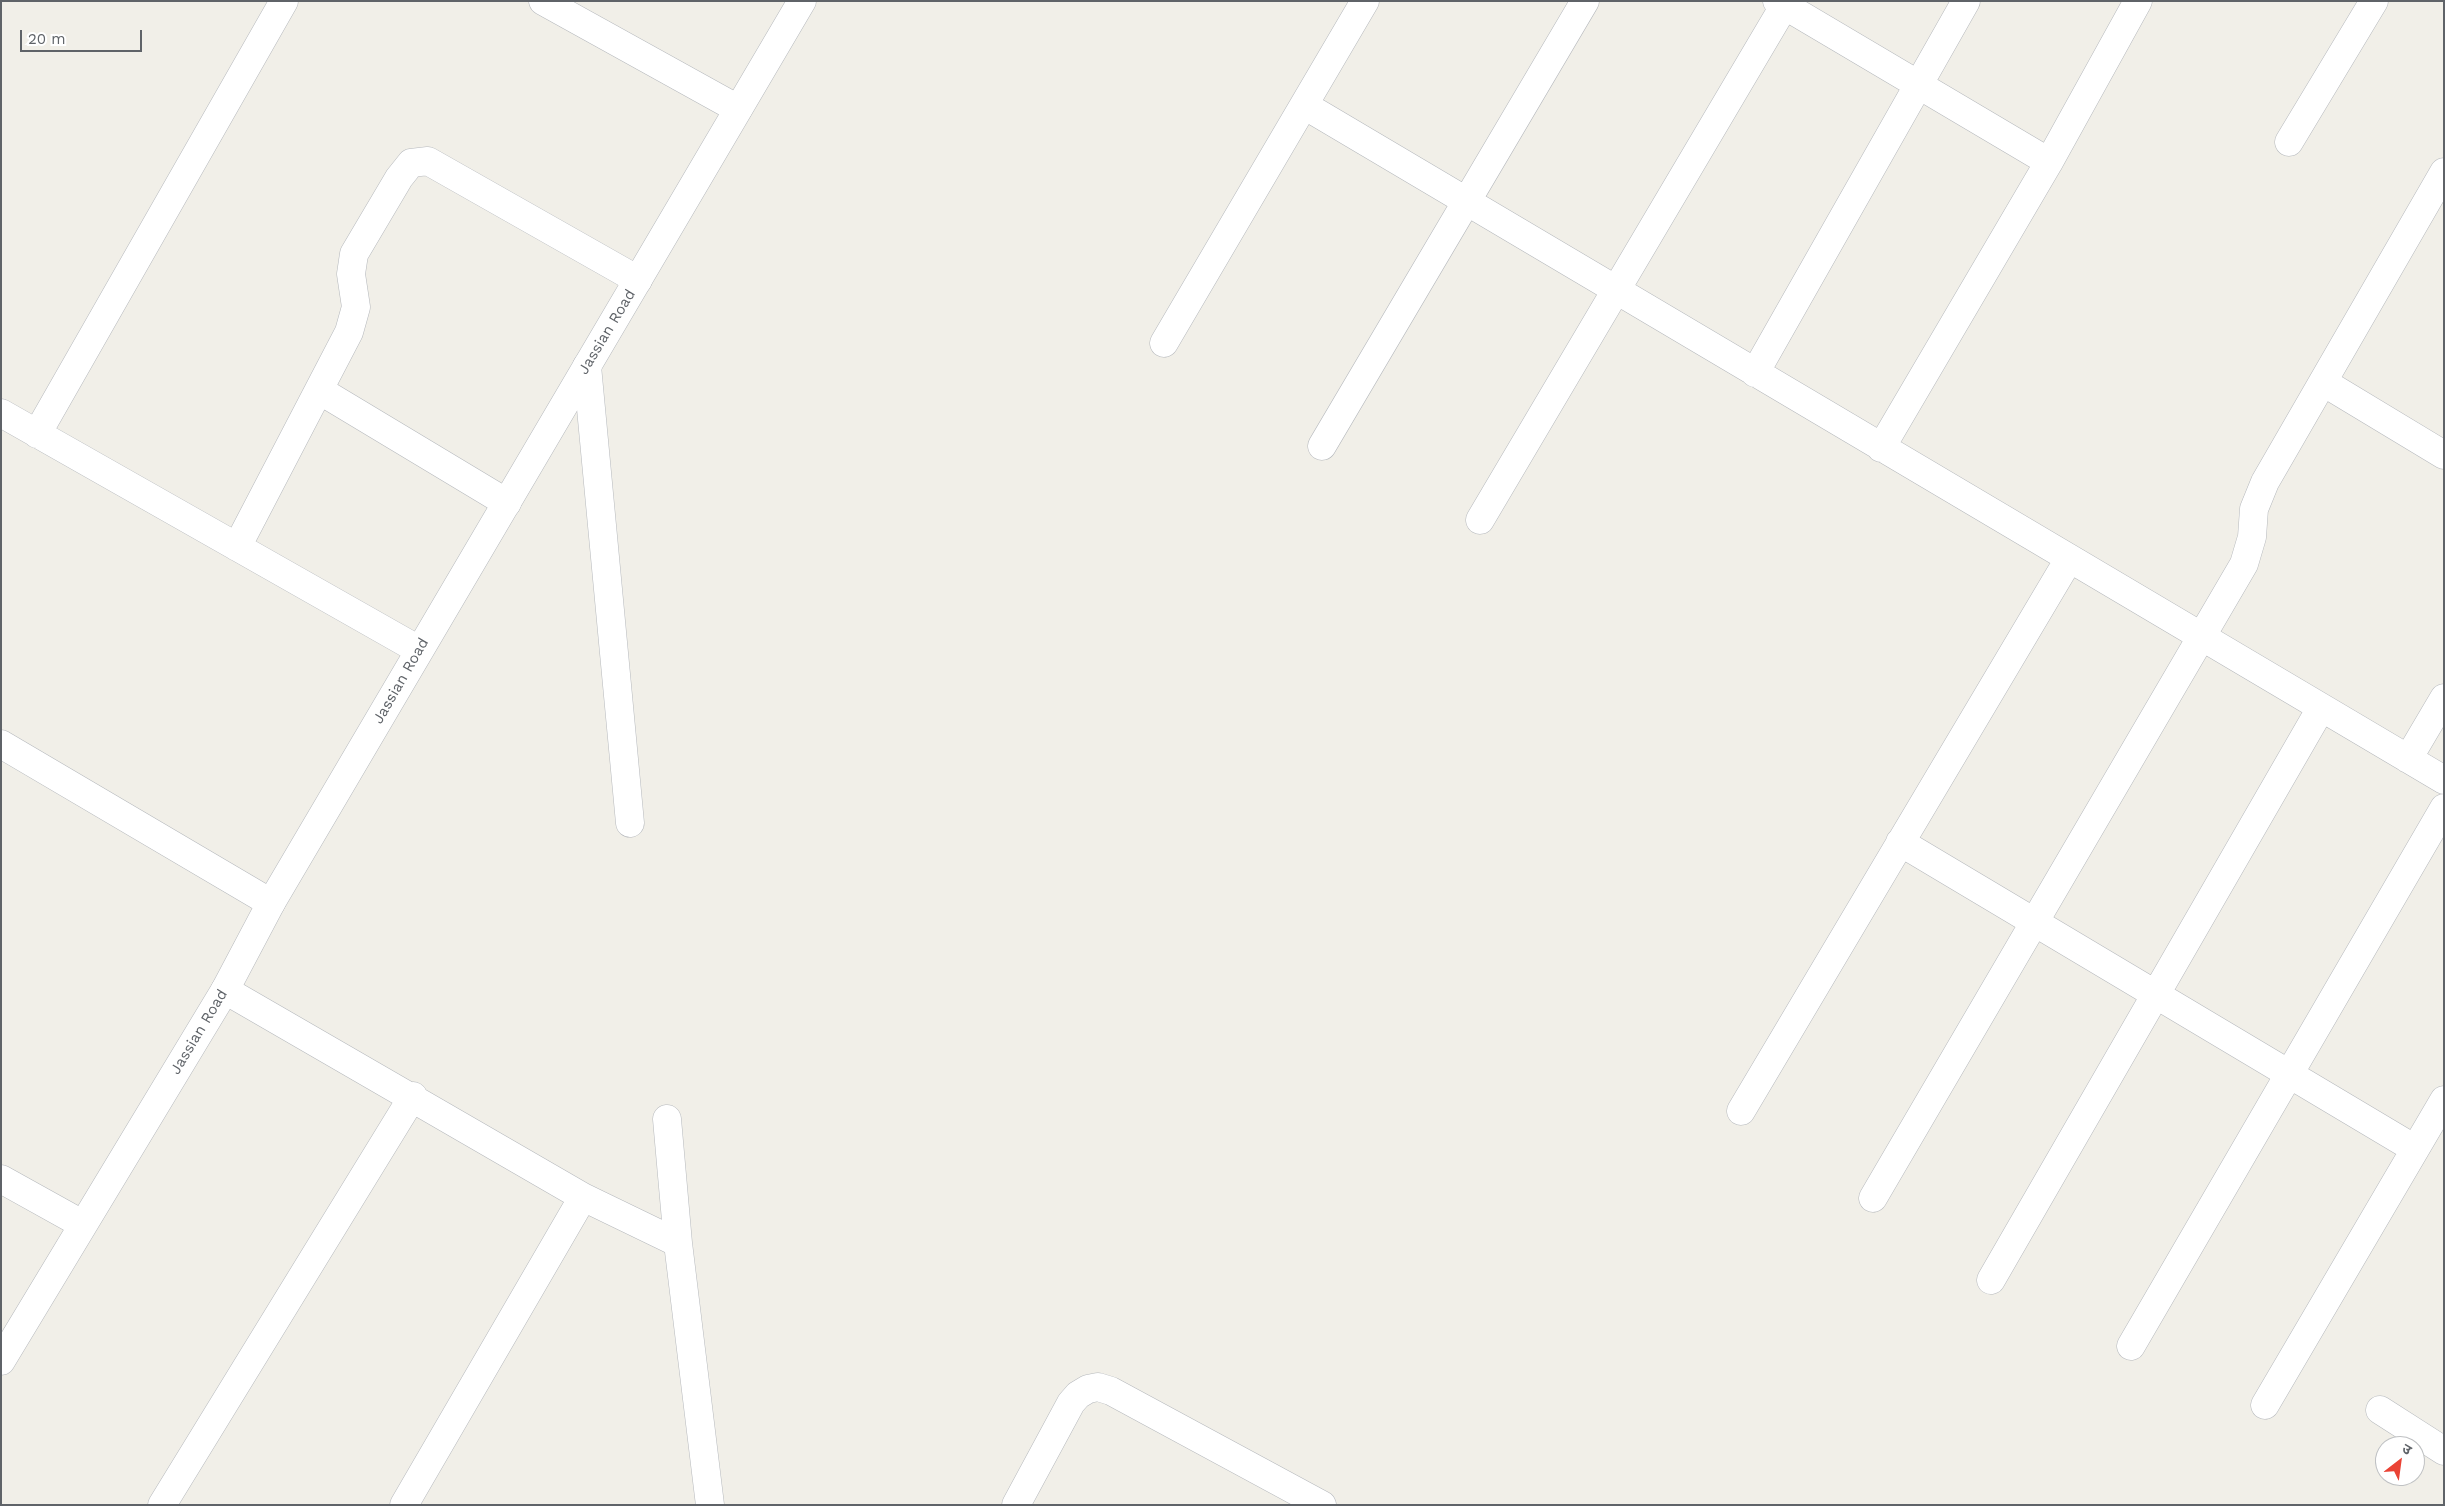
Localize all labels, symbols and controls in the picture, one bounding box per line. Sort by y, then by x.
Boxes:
scale bar [22,20,145,52]
text: 20 m [28,30,66,48]
street label: Jassian Road [575,286,639,378]
street label: Jassian Road [369,635,433,727]
street label: Jassian Road [167,986,231,1078]
north arrow [2375,1436,2425,1486]
text: उ [2399,1440,2415,1458]

